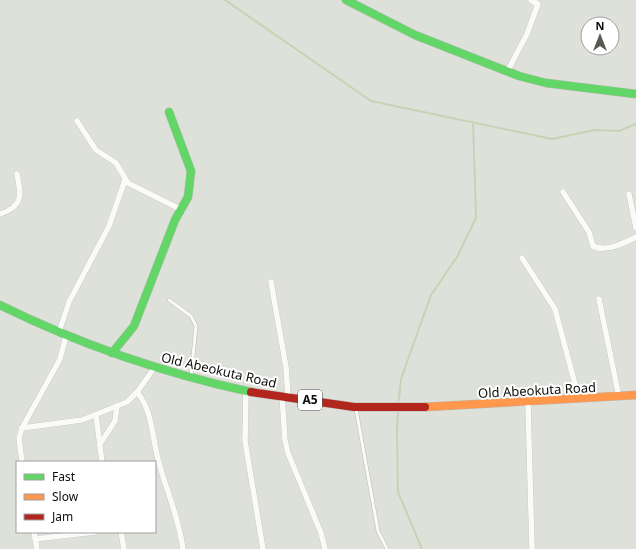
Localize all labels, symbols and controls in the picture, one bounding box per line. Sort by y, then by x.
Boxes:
north arrow [580,16,620,56]
text: N [596,18,604,33]
street label: Old Abeokuta Road [160,348,278,392]
street label: Old Abeokuta Road [478,378,596,402]
road number: A5 [298,390,322,410]
legend [16,461,156,533]
text: Fast [52,468,76,485]
text: Slow [52,488,79,505]
text: Jam [51,508,73,525]

